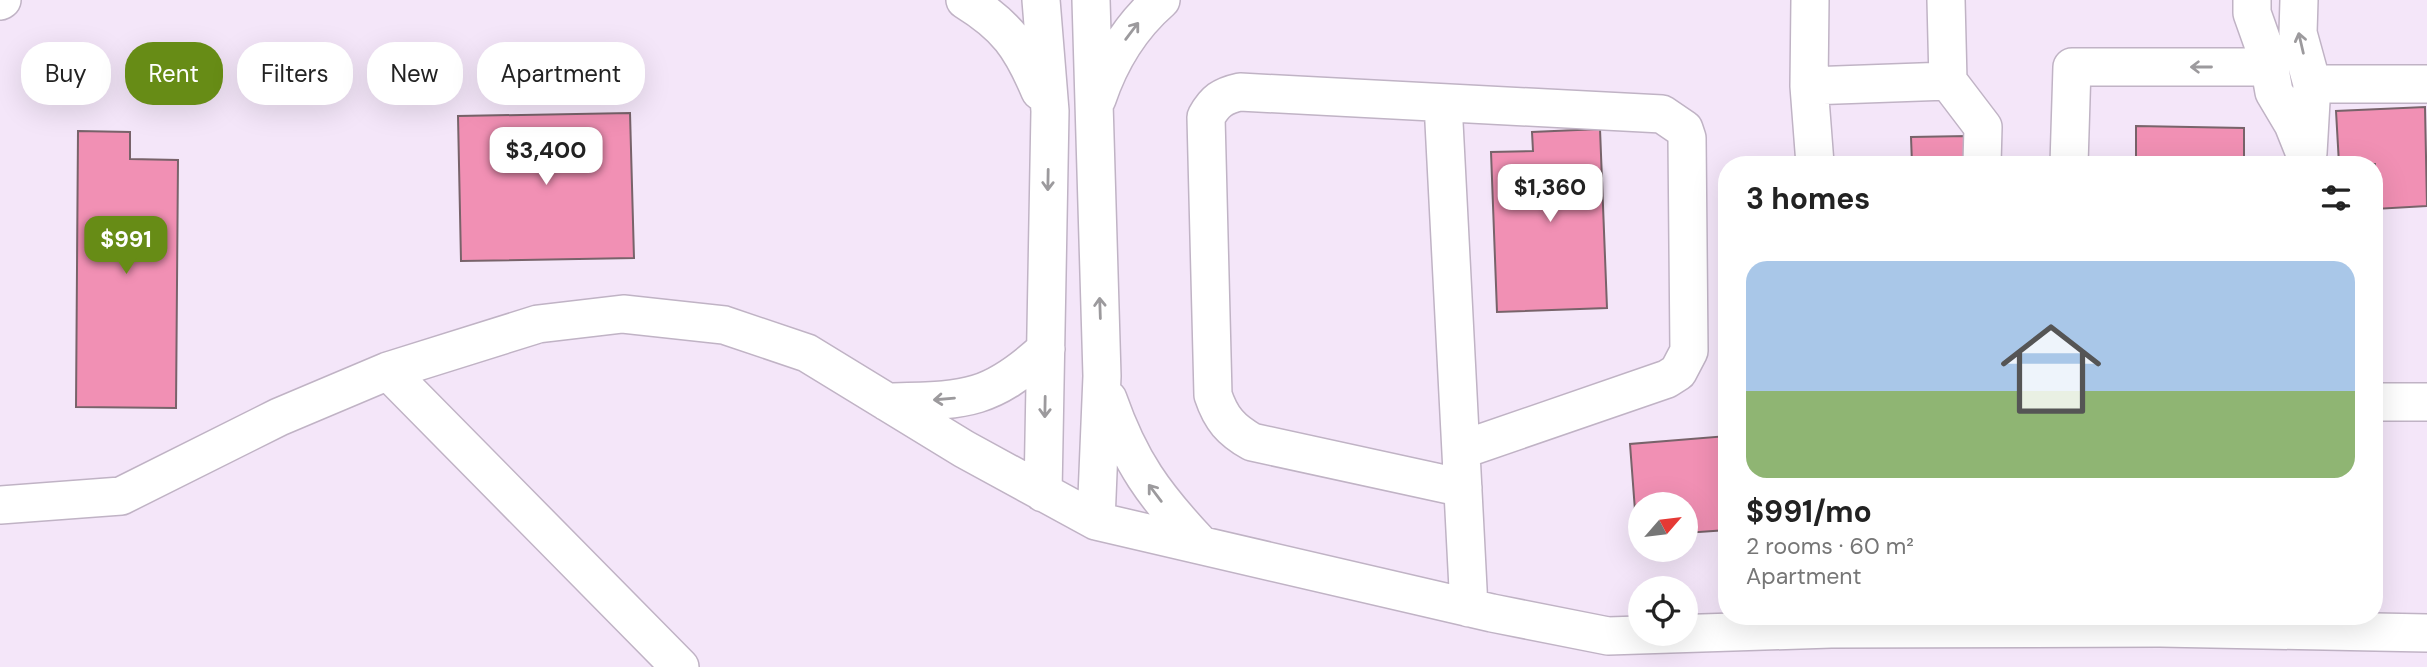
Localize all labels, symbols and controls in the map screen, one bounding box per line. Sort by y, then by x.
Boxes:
one-way arrow [1125,22,1140,41]
one-way arrow [2294,32,2307,55]
chip: Buy [21,42,111,105]
chip: Rent [125,42,223,105]
chip: Filters [237,42,353,105]
chip: New [367,42,463,105]
chip: Apartment [477,42,645,105]
one-way arrow [2190,60,2213,74]
pin: $3,400 [489,128,603,187]
text: $3,400 [506,135,586,165]
pin: $1,360 [1493,164,1607,224]
one-way arrow [1042,168,1055,191]
text: $1,360 [1514,172,1586,202]
text: 3 homes [1746,179,1870,218]
icon: filters [2317,179,2355,217]
pin: $991 [85,216,167,276]
text: $991 [100,224,152,254]
one-way arrow [1093,297,1106,320]
icon: home [1988,306,2114,432]
one-way arrow [933,393,956,406]
one-way arrow [1038,395,1052,418]
one-way arrow [1148,484,1162,503]
north arrow [1628,492,1698,562]
map controls [1628,492,1698,646]
text: $991/mo [1746,492,1872,531]
text: 2 rooms · 60 m² [1746,531,1914,561]
text: Apartment [1746,561,1861,591]
button: locate [1628,576,1698,646]

